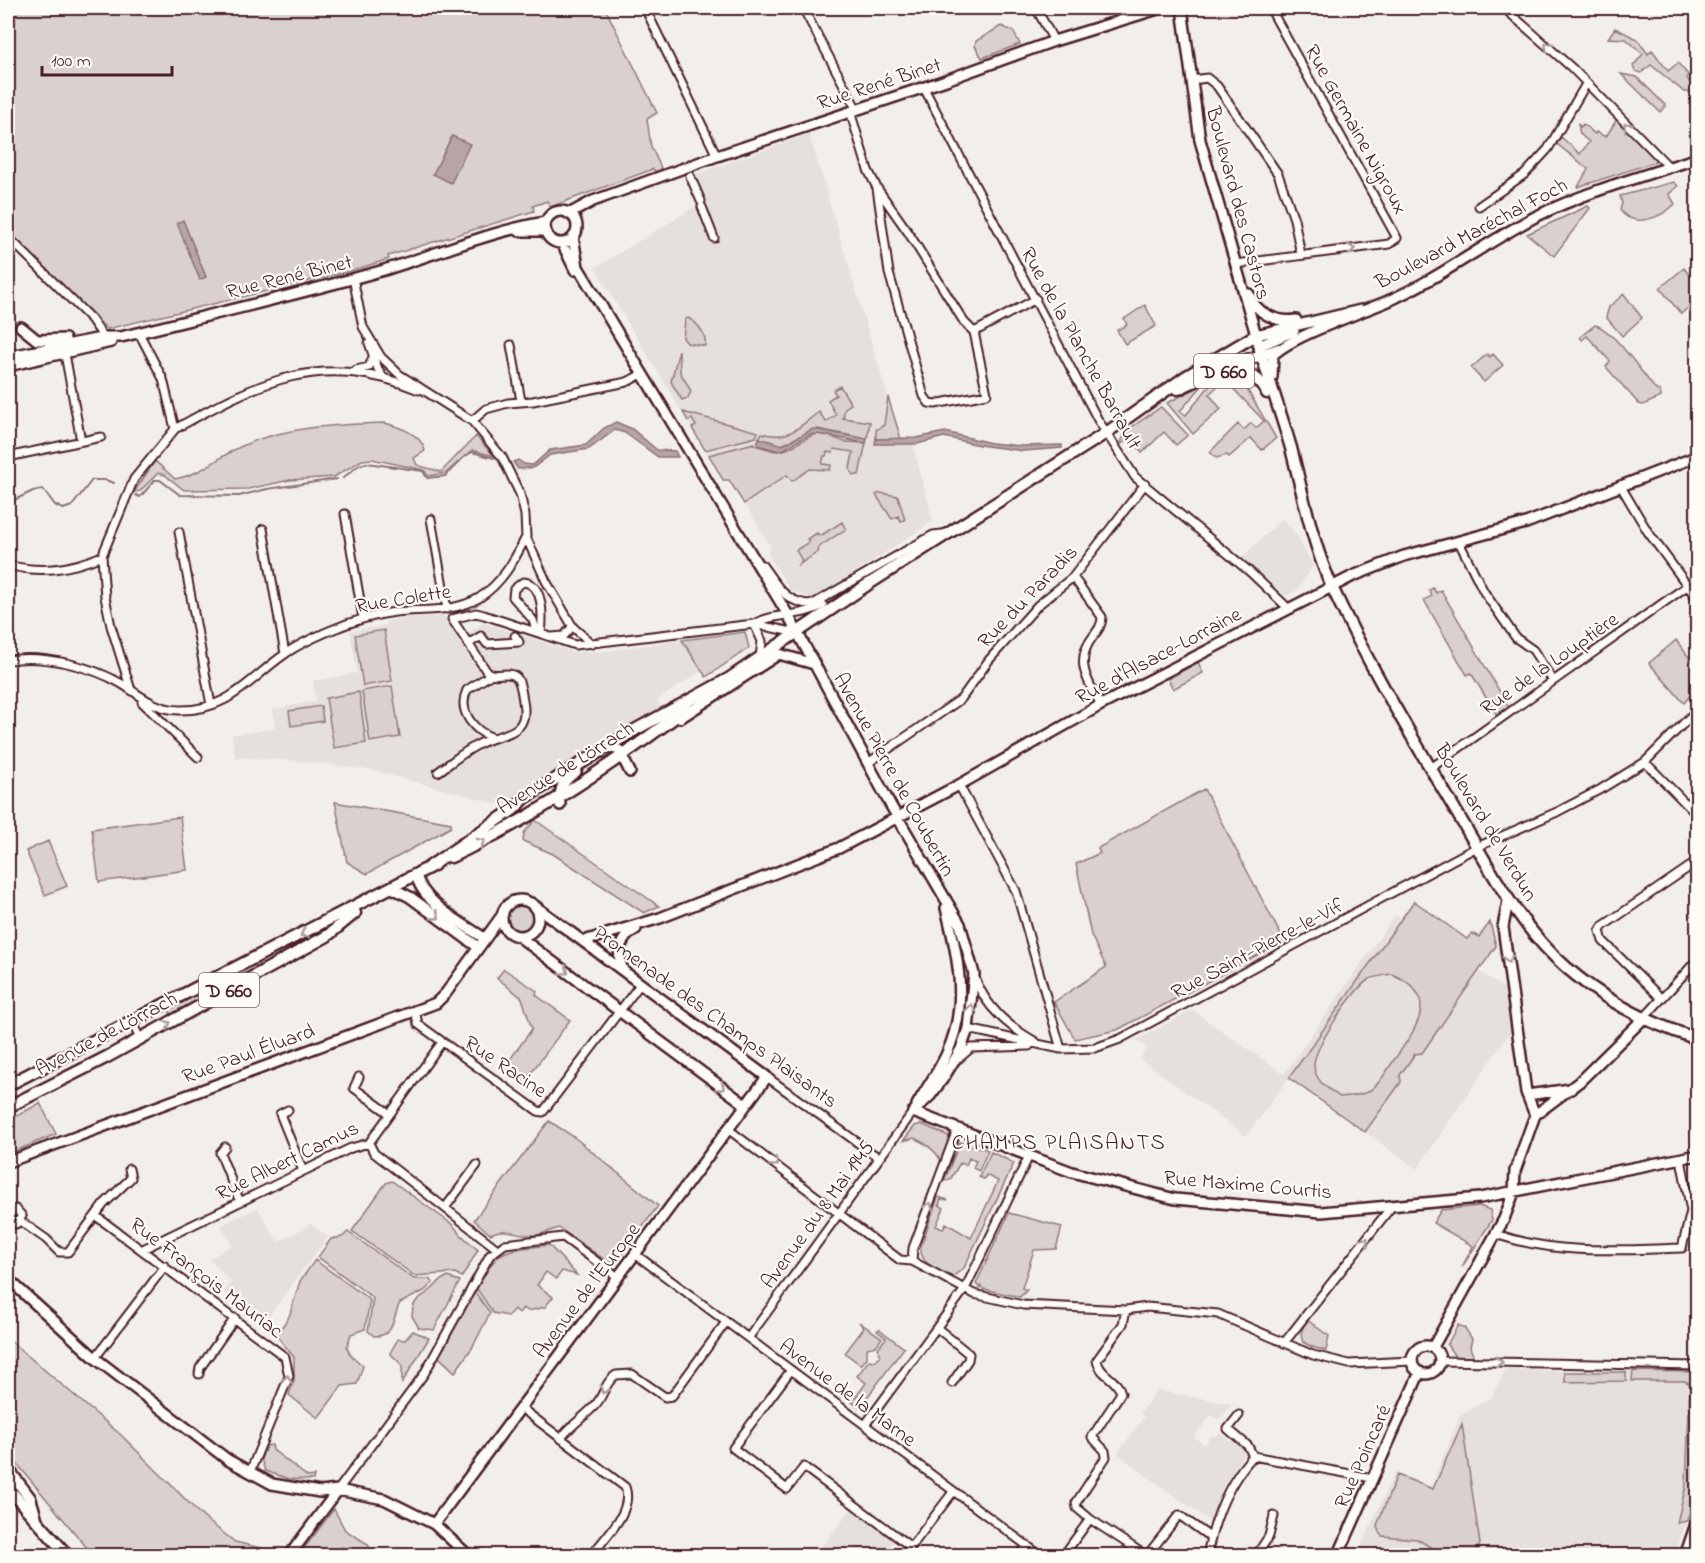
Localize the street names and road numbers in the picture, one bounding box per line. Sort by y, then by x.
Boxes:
street label: Rue Germaine Nigroux [1294,40,1414,221]
street label: Rue René Binet [814,51,946,119]
street label: Boulevard des Castors [1197,103,1277,303]
street label: Boulevard Maréchal Foch [1369,171,1574,299]
street label: Rue de la Planche Barrault [1012,242,1148,456]
street label: Rue René Binet [223,248,356,308]
road number: D 660 [1194,354,1254,388]
street label: Rue du Paradis [971,539,1086,656]
street label: Rue Colette [353,578,454,622]
street label: Rue d'Alsace-Lorraine [1071,600,1248,713]
street label: Rue de la Louptière [1475,605,1626,724]
street label: Avenue Pierre de Coubertin [825,668,962,882]
street label: Avenue de Lörrach [492,714,641,823]
street label: Boulevard de Verdun [1426,738,1544,908]
street label: Rue Saint-Pierre-le-Vif [1166,891,1350,1008]
street label: Promenade des Champs Plaisants [586,919,843,1117]
road number: D 660 [199,973,259,1007]
street label: Avenue de Lörrach [31,985,183,1085]
street label: Rue Paul Éluard [178,1017,319,1093]
street label: Rue Racine [458,1029,553,1107]
street label: Rue Albert Camus [211,1114,364,1209]
street label: Avenue du 8 Mai 1945 [754,1135,883,1296]
street label: Rue Maxime Courtis [1162,1164,1333,1208]
street label: Rue François Mauriac [123,1211,289,1347]
street label: Avenue de l'Europe [527,1217,649,1365]
street label: Avenue de la Marne [772,1332,922,1456]
street label: Rue Poincaré [1328,1400,1400,1514]

